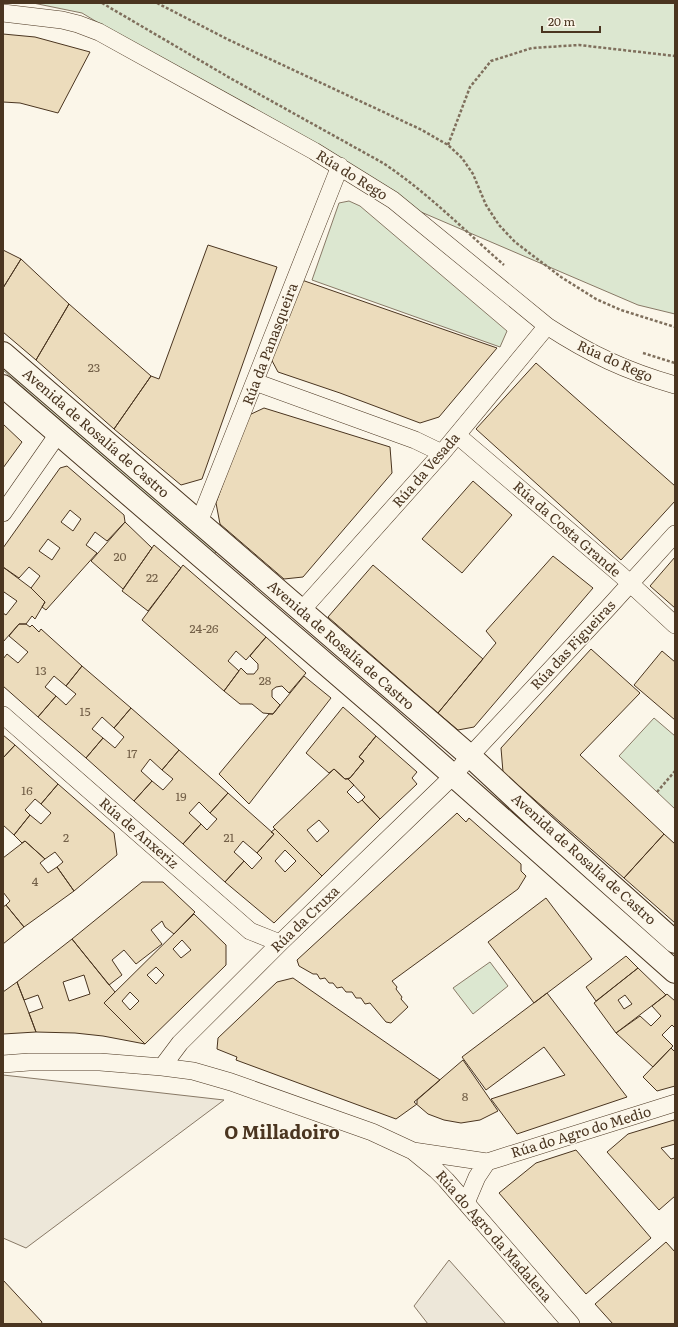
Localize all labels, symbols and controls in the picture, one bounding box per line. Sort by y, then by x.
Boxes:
scale bar [542,8,600,34]
text: 20 m [548,12,575,30]
street label: Rúa do Rego [313,144,392,204]
street label: Rúa da Panasqueira [236,279,302,408]
street label: Rúa do Rego [574,334,656,386]
house number: 23 [88,358,100,376]
street label: Avenida de Rosalía de Castro [19,363,174,502]
street label: Rúa da Vesada [387,427,464,511]
street label: Rúa da Costa Grande [509,476,626,581]
house number: 20 [113,547,127,565]
house number: 22 [146,568,158,586]
street label: Avenida de Rosalía de Castro [264,575,419,714]
street label: Rúa das Figueiras [525,595,619,694]
house number: 24-26 [190,619,219,637]
house number: 13 [35,661,47,679]
house number: 28 [259,671,272,689]
house number: 15 [80,702,90,720]
house number: 17 [127,744,137,762]
house number: 16 [21,781,33,799]
house number: 19 [175,787,187,805]
street label: Avenida de Rosalía de Castro [508,788,661,929]
street label: Rúa de Anxeriz [96,792,184,873]
house number: 2 [63,828,69,846]
house number: 21 [224,828,235,846]
house number: 4 [32,872,39,890]
street label: Rúa da Cruxa [266,880,343,956]
house number: 8 [462,1087,469,1105]
street label: Rúa do Agro do Medio [508,1100,653,1162]
district label: O Milladoiro [224,1118,340,1145]
street label: Rúa do Agro da Madalena [432,1165,558,1306]

